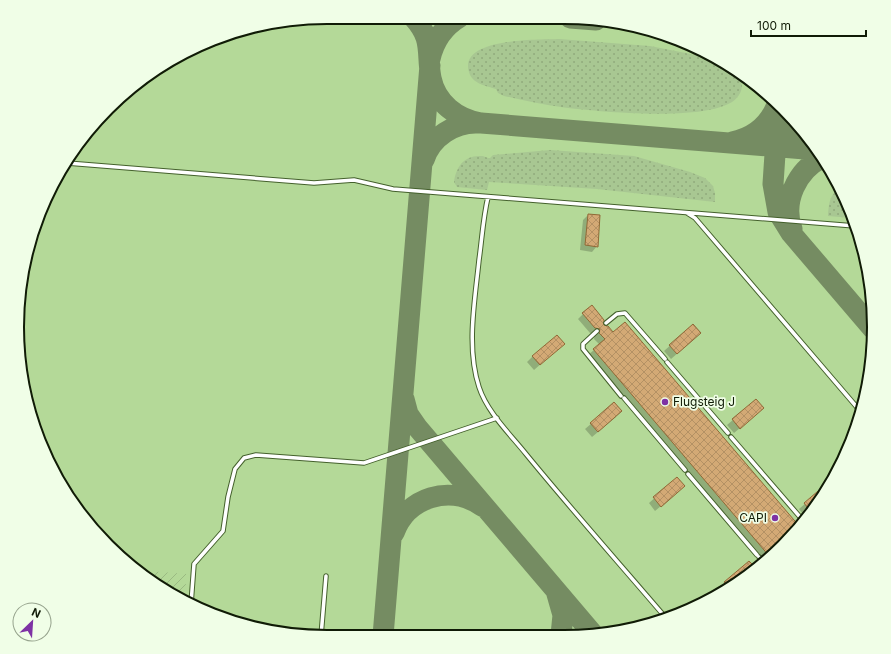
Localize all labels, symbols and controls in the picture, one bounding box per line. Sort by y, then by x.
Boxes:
scale bar [751,12,866,38]
text: 100 m [757,18,791,33]
place label: Flugsteig J [673,394,735,409]
marker: Flugsteig J [660,397,670,407]
place label: CAPI [739,510,767,525]
marker: CAPI [770,513,780,523]
north arrow [12,602,52,642]
text: N [29,605,43,621]

